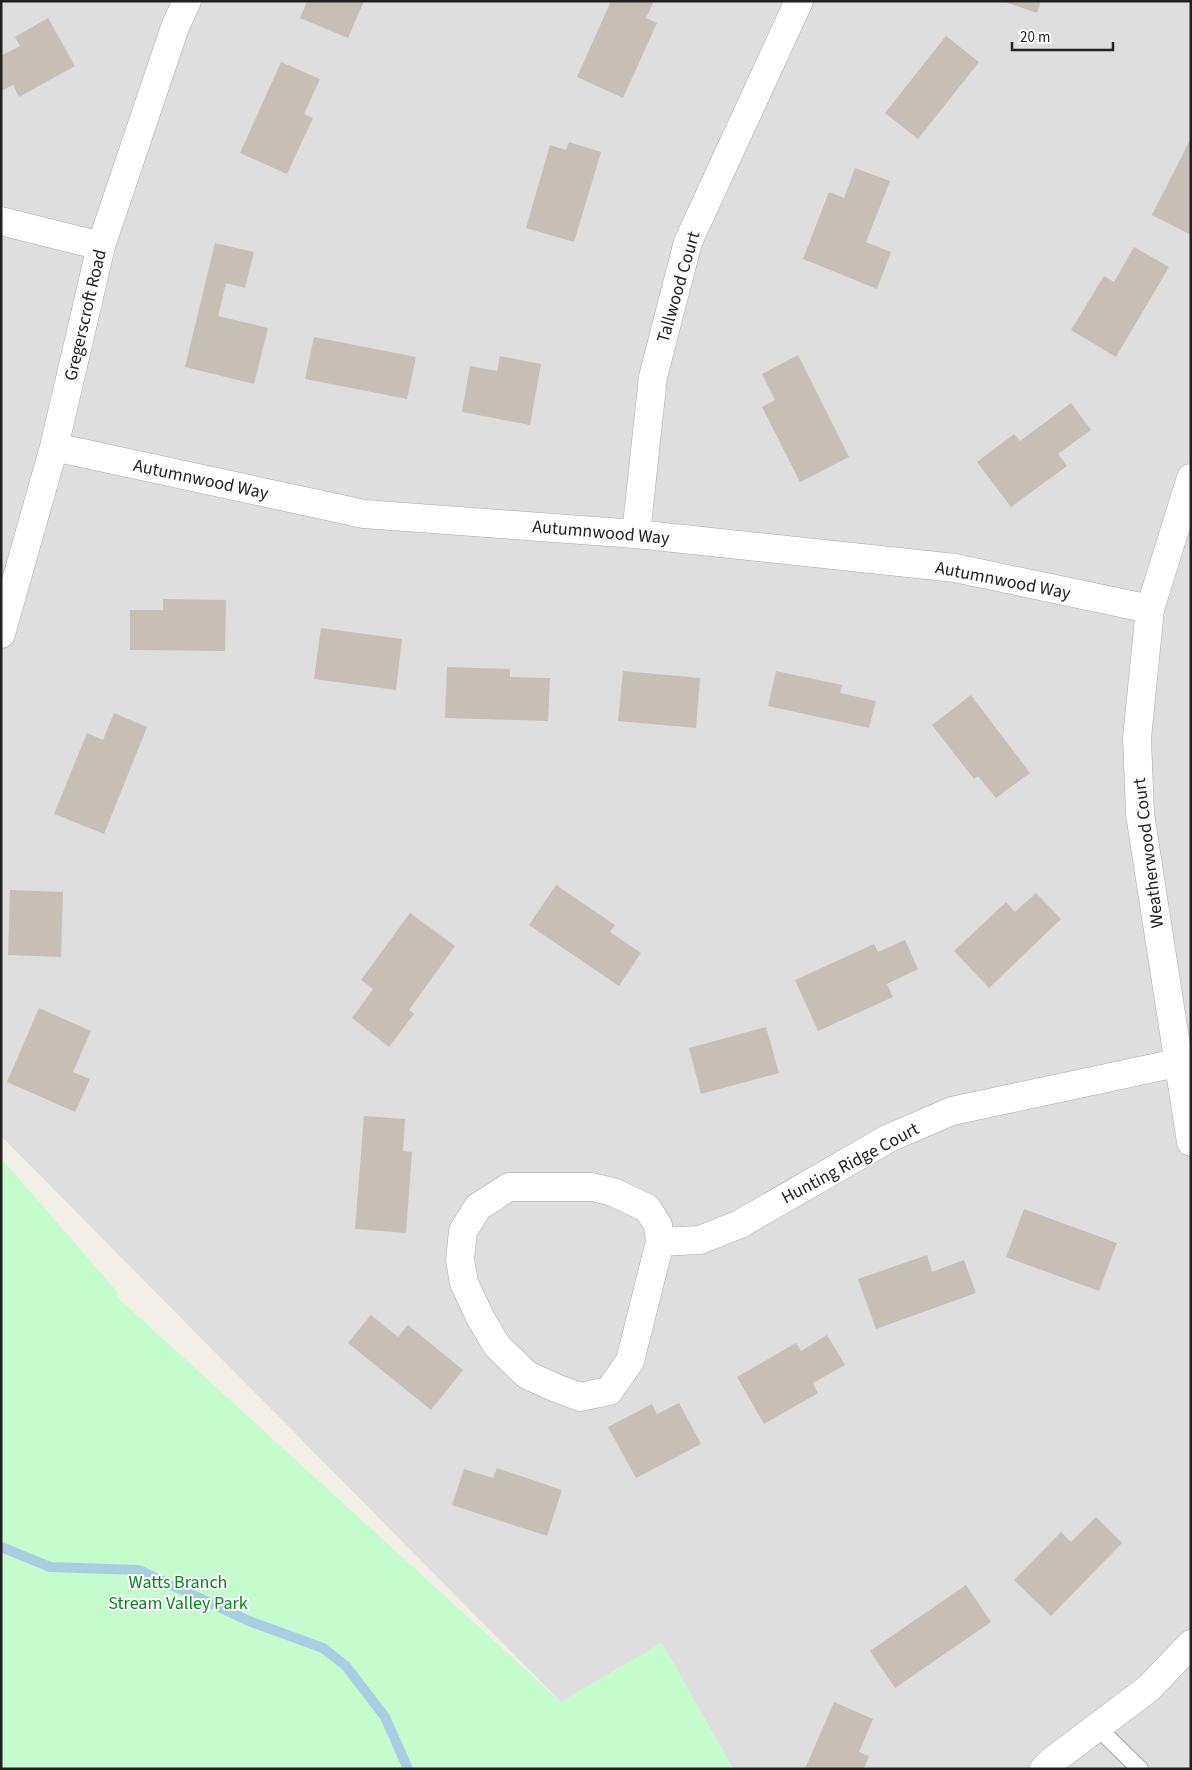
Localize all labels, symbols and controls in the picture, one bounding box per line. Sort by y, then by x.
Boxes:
scale bar [1012,20,1113,52]
text: 20 m [1020,27,1050,48]
street label: Tallwood Court [651,229,706,346]
street label: Gregerscroft Road [58,247,113,383]
street label: Autumnwood Way [131,453,271,506]
street label: Autumnwood Way [531,514,671,551]
street label: Autumnwood Way [933,555,1073,606]
street label: Weatherwood Court [1127,776,1170,929]
street label: Hunting Ridge Court [777,1117,923,1210]
park label: Watts Branch Stream Valley Park [108,1570,248,1616]

